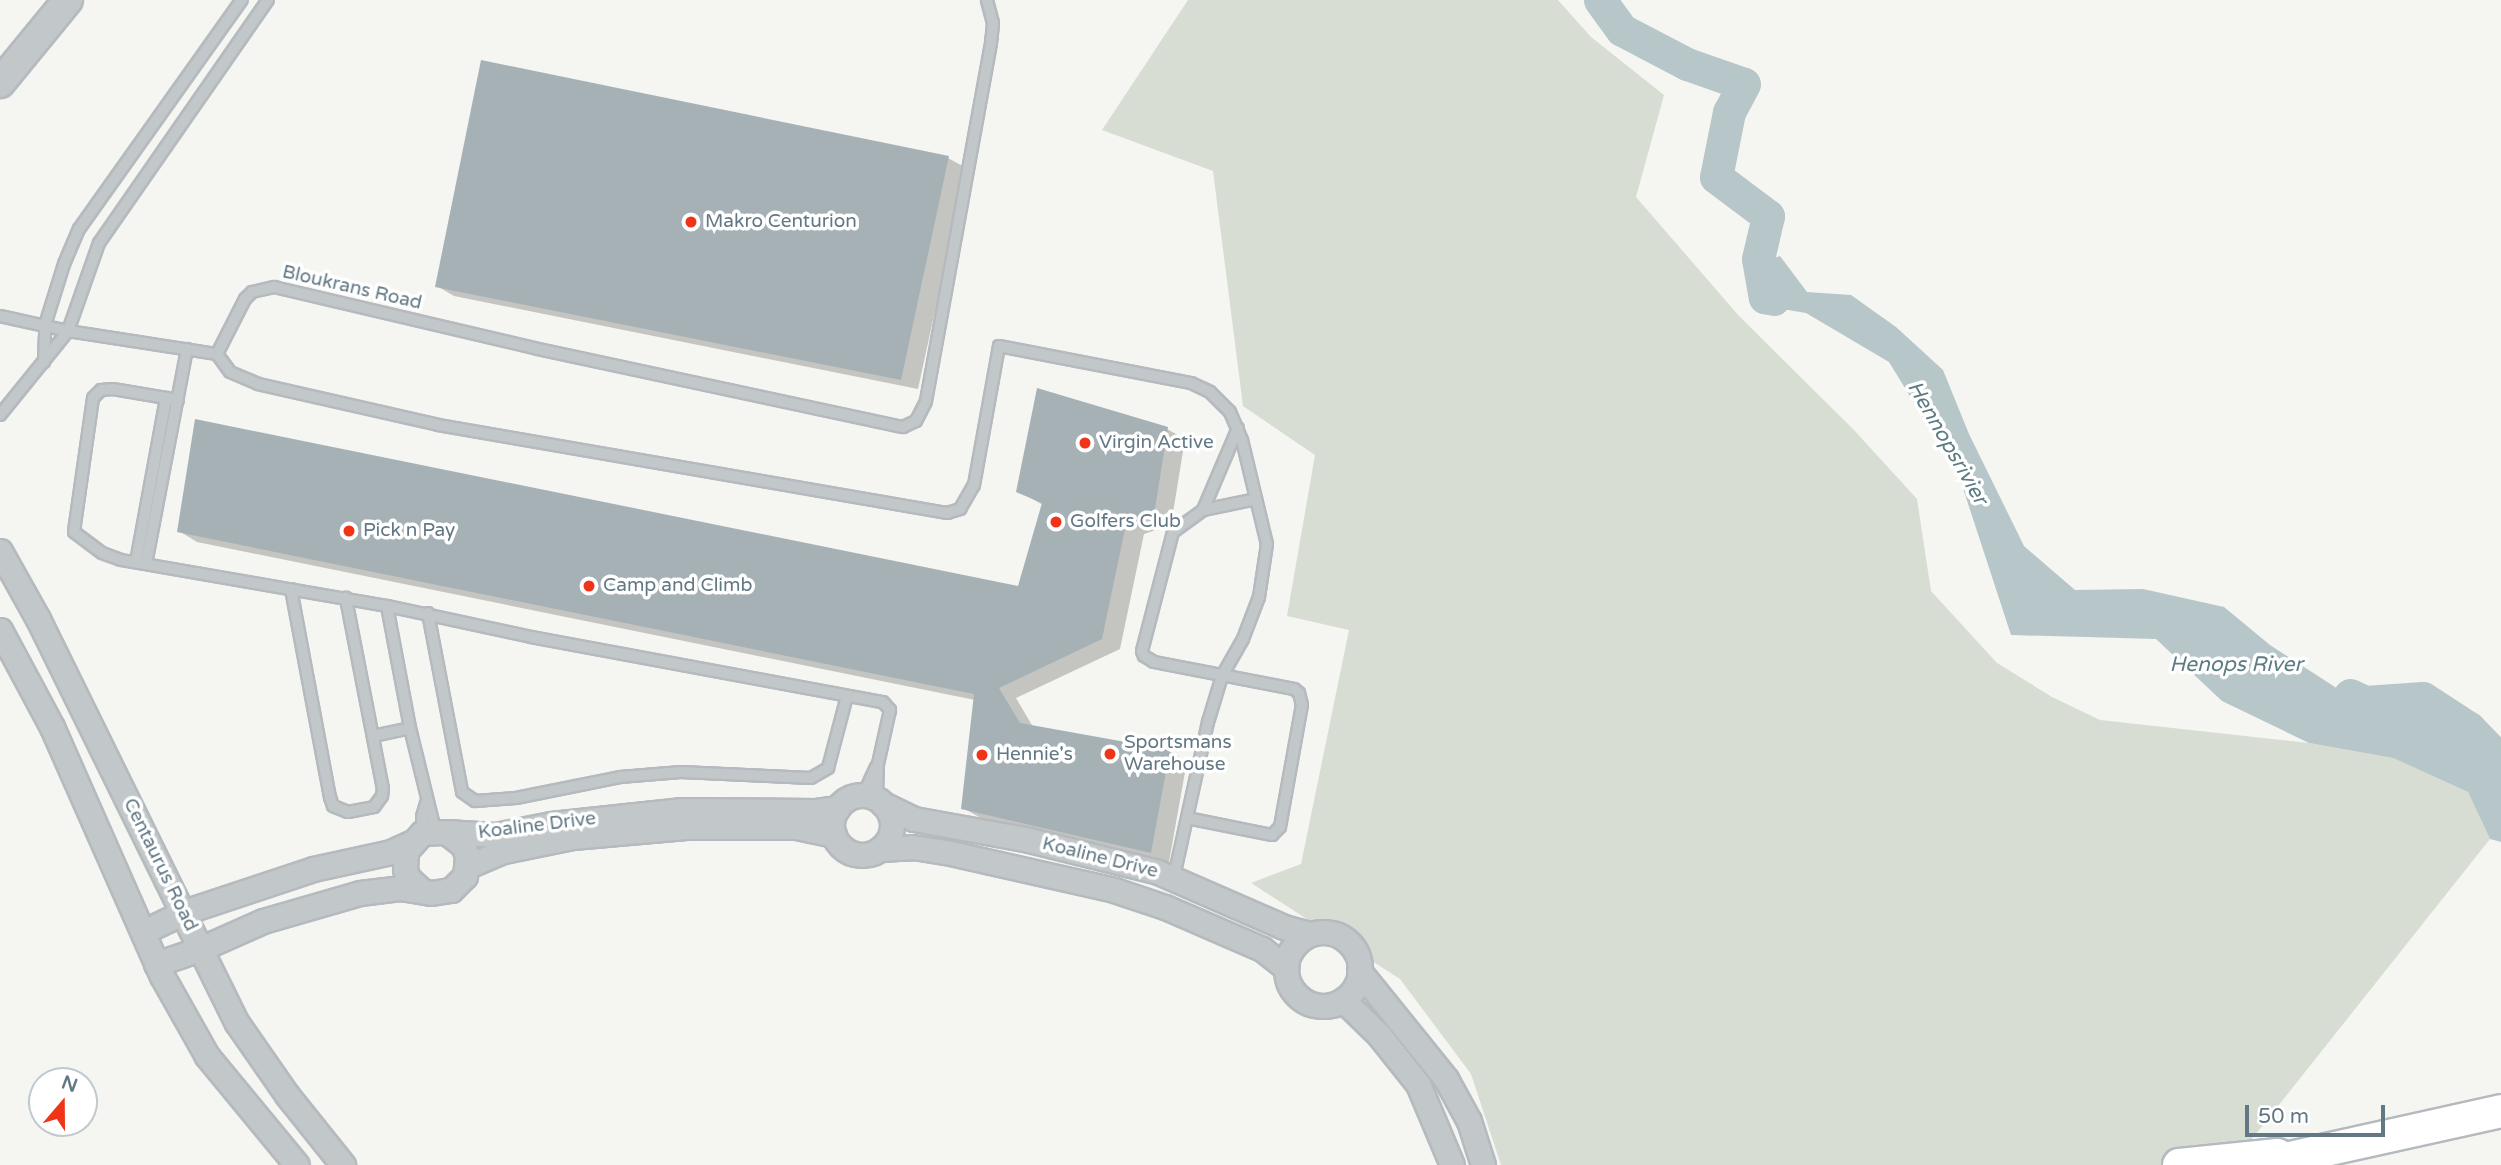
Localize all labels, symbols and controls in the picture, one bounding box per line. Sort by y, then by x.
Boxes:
place label: Makro Centurion [705,211,857,233]
marker: Makro Centurion [683,214,699,230]
street label: Bloukrans Road [280,261,424,315]
water label: Hennopsrivier [1901,377,1993,509]
place label: Virgin Active [1099,432,1214,454]
marker: Virgin Active [1077,435,1093,451]
place label: Golfers Club [1070,511,1181,533]
marker: Golfers Club [1048,514,1064,530]
place label: Pick n Pay [363,520,455,542]
marker: Pick n Pay [341,523,357,539]
place label: Camp and Climb [603,575,753,597]
marker: Camp and Climb [581,578,597,594]
water label: Henops River [2170,652,2302,678]
place label: Sportsmans Warehouse [1124,732,1232,776]
place label: Hennie's [996,744,1073,766]
marker: Sportsmans Warehouse [1102,746,1118,762]
marker: Hennie's [974,747,990,763]
street label: Centaurus Road [118,795,202,935]
street label: Koaline Drive [477,807,597,845]
street label: Koaline Drive [1040,833,1160,883]
north arrow [28,1067,98,1137]
text: N [59,1071,80,1097]
scale bar [2249,1092,2389,1136]
text: 50 m [2258,1104,2309,1129]

